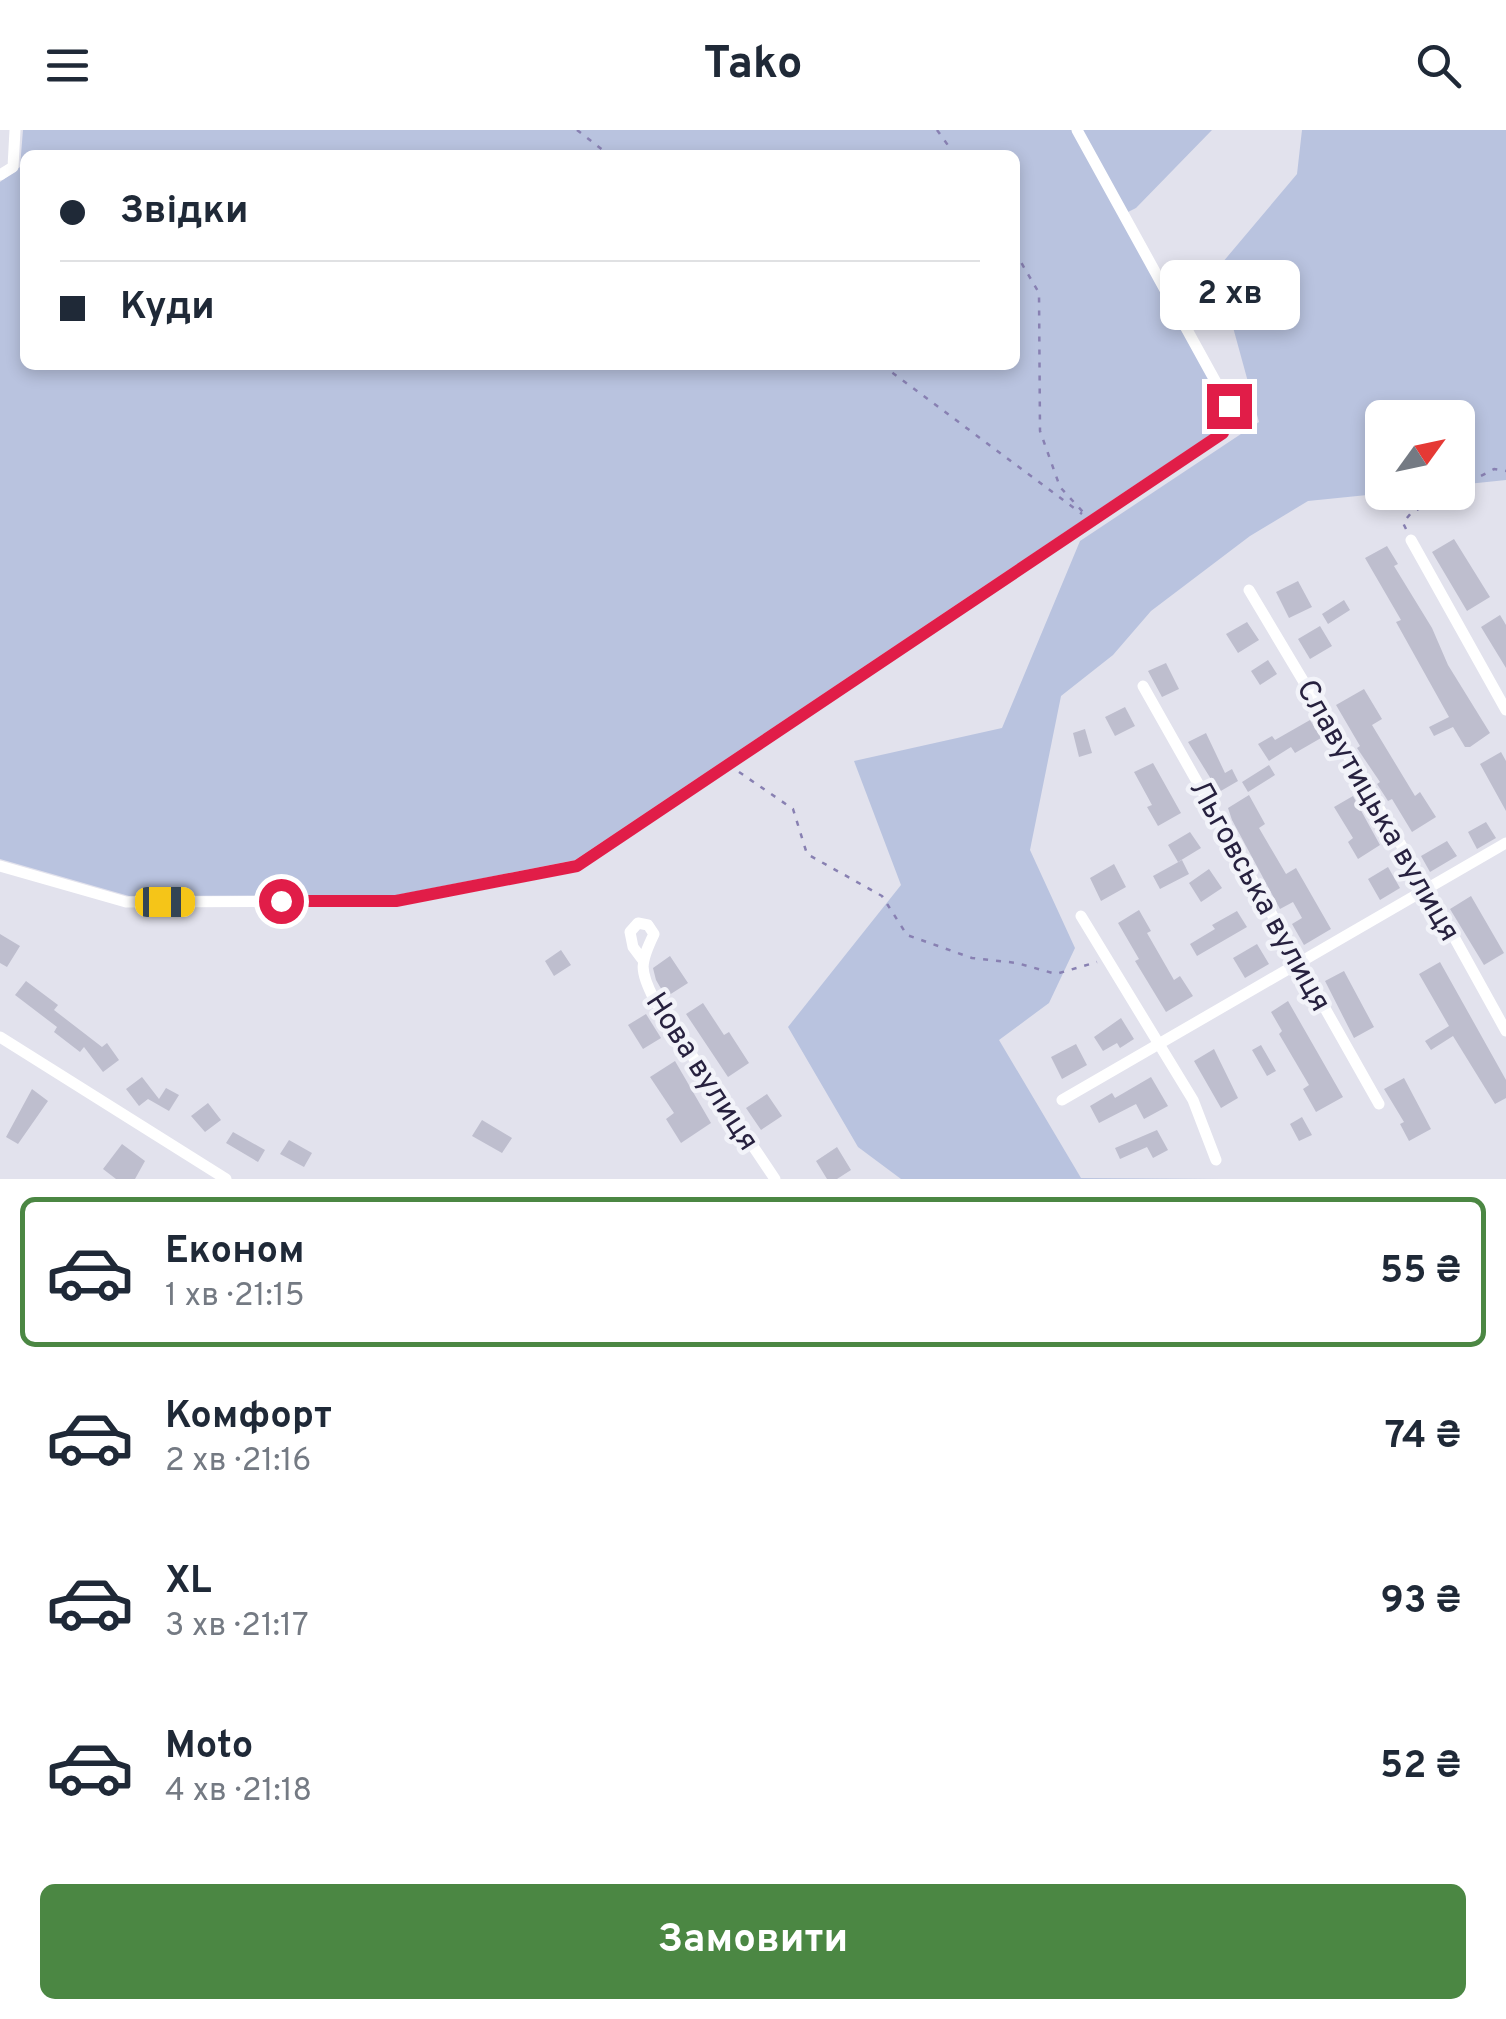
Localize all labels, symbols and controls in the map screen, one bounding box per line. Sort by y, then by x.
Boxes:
text: Tako [704,37,802,94]
icon: menu [40,38,95,93]
icon: search [1411,38,1466,93]
text: Звідки [120,188,248,237]
callout: 2 хв [1159,261,1299,331]
text: 2 хв [1197,275,1263,315]
text: Куди [120,284,215,333]
route end [1207,384,1252,429]
north arrow [1365,400,1475,510]
map controls [1365,400,1475,510]
street label: Славутицька вулиця [1287,674,1467,949]
street label: Льговська вулиця [1180,774,1338,1019]
route start [259,879,304,924]
car [135,887,195,917]
street label: Нова вулиця [636,986,766,1158]
icon: car [45,1227,135,1317]
text: Економ [165,1228,304,1277]
text: 55 ₴ [1380,1248,1461,1297]
text: 1 хв · 21:15 [165,1277,305,1317]
icon: car [45,1392,135,1482]
text: Комфорт [165,1393,332,1442]
text: 74 ₴ [1385,1413,1461,1462]
text: 2 хв · 21:16 [165,1442,311,1482]
icon: car [45,1557,135,1647]
text: XL [165,1558,212,1607]
text: 93 ₴ [1380,1578,1461,1627]
text: 3 хв · 21:17 [165,1607,309,1647]
icon: car [45,1722,135,1812]
text: Moto [165,1723,253,1772]
text: 52 ₴ [1380,1743,1461,1792]
text: 4 хв · 21:18 [165,1772,312,1812]
button: Замовити [40,1884,1466,1999]

